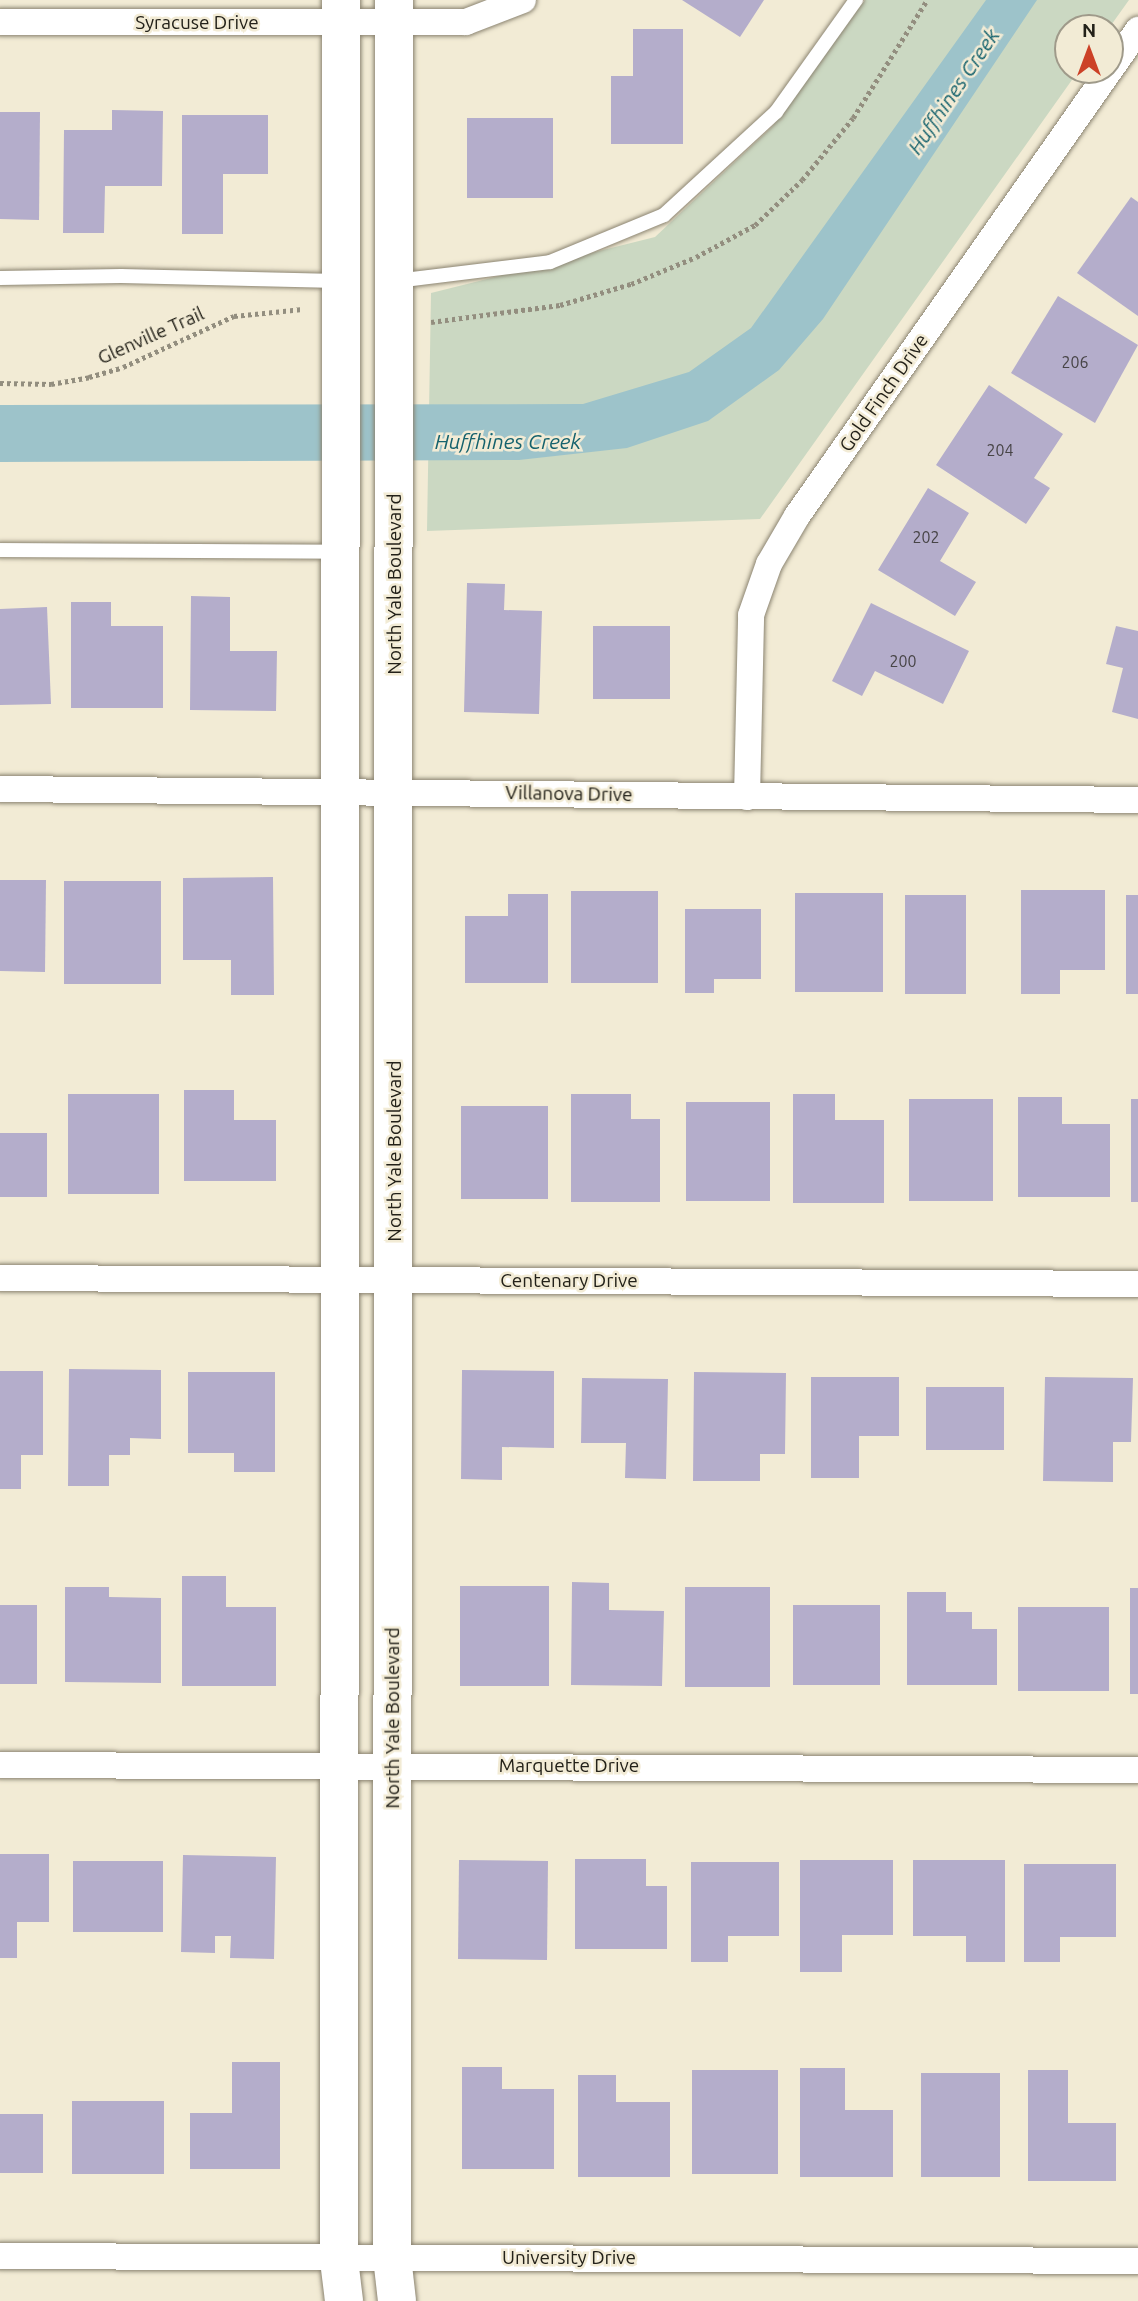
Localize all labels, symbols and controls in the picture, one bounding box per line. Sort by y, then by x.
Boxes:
street label: Syracuse Drive [135,12,259,34]
north arrow [1054,14,1124,84]
text: N [1082,19,1096,41]
water label: Huffhines Creek [902,23,1004,159]
street label: Glenville Trail [94,302,208,370]
street label: Gold Finch Drive [835,330,933,456]
house number: 206 [1061,352,1089,372]
water label: Huffhines Creek [435,428,581,454]
house number: 204 [986,440,1014,460]
street label: North Yale Boulevard [384,493,406,675]
house number: 202 [912,527,940,547]
house number: 200 [889,651,917,671]
street label: Villanova Drive [505,781,633,807]
street label: North Yale Boulevard [384,1060,406,1242]
street label: Centenary Drive [500,1270,638,1292]
street label: North Yale Boulevard [382,1627,404,1809]
street label: Marquette Drive [499,1755,639,1777]
street label: University Drive [502,2247,636,2269]

